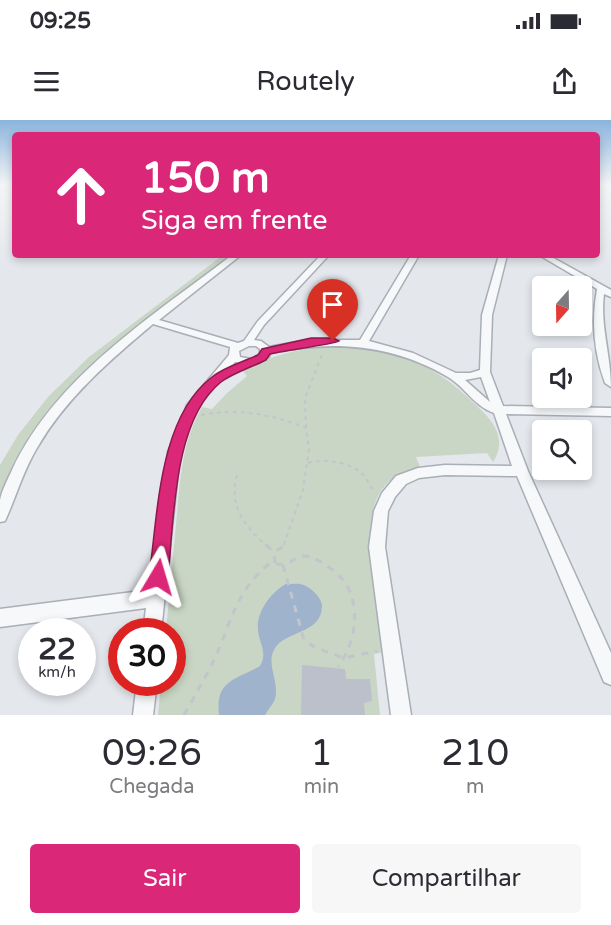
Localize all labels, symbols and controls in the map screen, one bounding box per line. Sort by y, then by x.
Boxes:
text: 09:25 [30,8,91,34]
icon: menu [30,65,63,98]
text: Routely [256,65,355,98]
icon: share [548,65,581,98]
text: 150 m [141,153,270,204]
icon: ahead [42,156,120,234]
text: Siga em frente [141,204,328,237]
north arrow [532,276,592,336]
map controls [532,276,592,480]
pin [307,279,358,341]
icon: arrive [316,288,349,321]
button: sound [532,348,592,408]
button: search [532,420,592,480]
position arrow [126,545,190,609]
speed limit sign: 30 [108,618,186,696]
text: 22 [38,631,76,668]
text: km/h [38,663,76,681]
text: 09:26 [102,732,202,775]
text: 1 [310,732,333,775]
text: 210 [441,732,509,775]
text: Chegada [109,775,194,799]
text: min [304,775,339,799]
text: m [466,775,484,799]
button: Sair [30,844,300,913]
button: Compartilhar [312,844,581,913]

